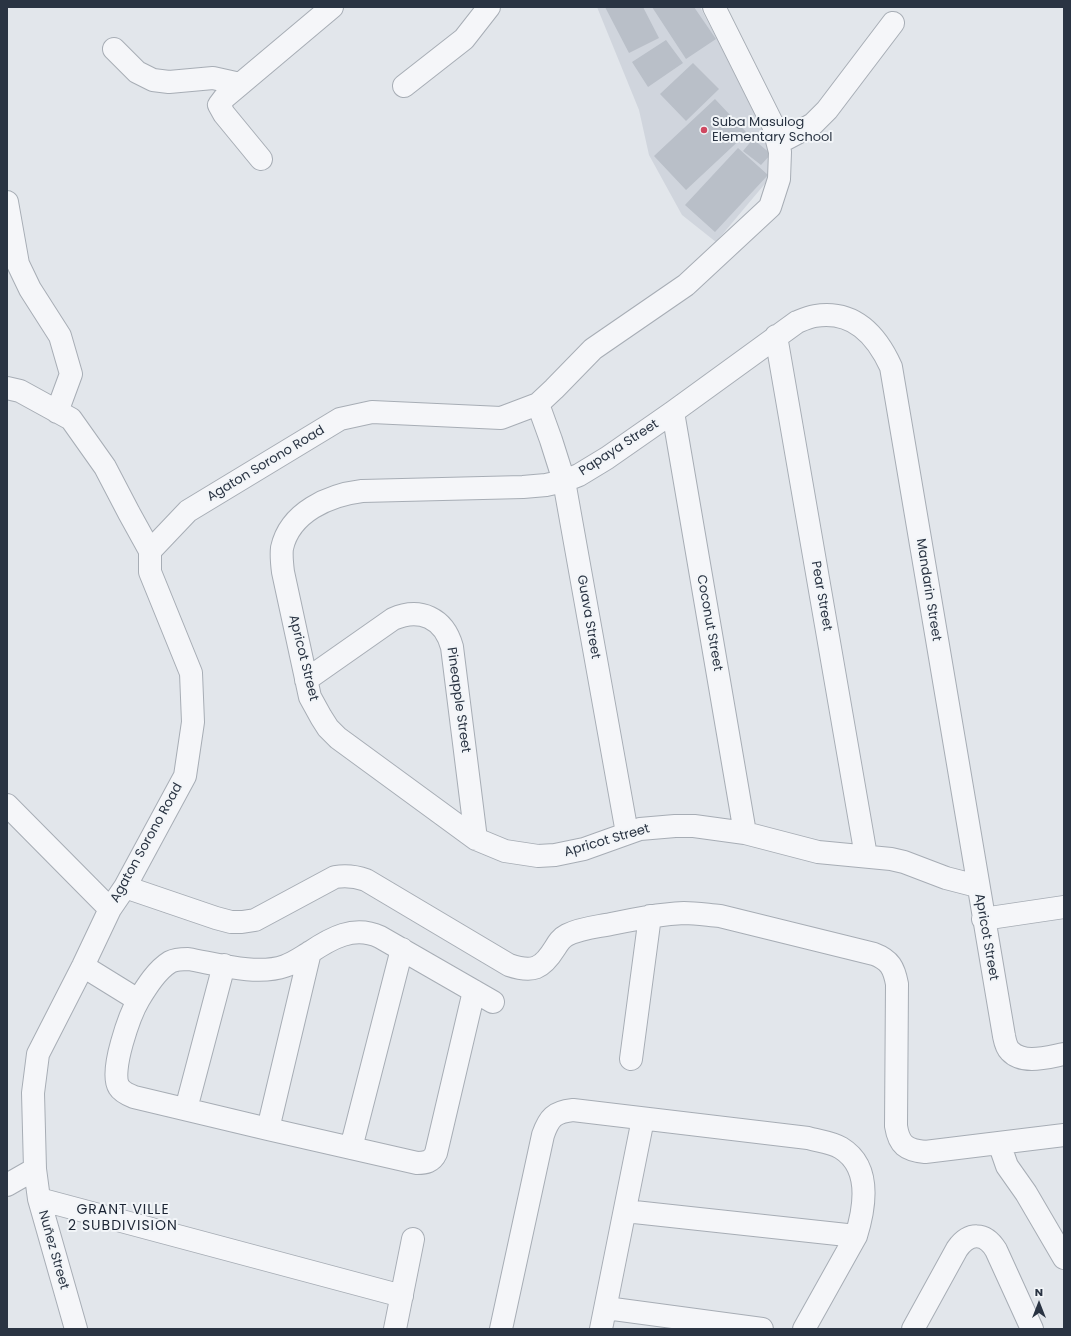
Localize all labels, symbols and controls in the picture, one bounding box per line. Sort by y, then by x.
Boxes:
place label: Suba Masulog Elementary School [712,115,833,146]
marker: Suba Masulog Elementary School [699,125,709,135]
street label: Papaya Street [576,417,662,479]
street label: Agaton Sorono Road [204,423,328,505]
street label: Mandarin Street [912,538,944,642]
street label: Pear Street [807,560,835,632]
street label: Guava Street [573,574,603,660]
street label: Coconut Street [693,574,725,672]
street label: Apricot Street [285,613,321,703]
street label: Pineapple Street [443,646,473,754]
street label: Agaton Sorono Road [108,781,186,905]
street label: Apricot Street [563,821,651,861]
street label: Apricot Street [971,892,1001,982]
district label: GRANT VILLE 2 SUBDIVISION [68,1202,178,1234]
street label: Nuñez Street [34,1209,72,1291]
north arrow [1019,1284,1059,1324]
text: N [1035,1284,1043,1300]

